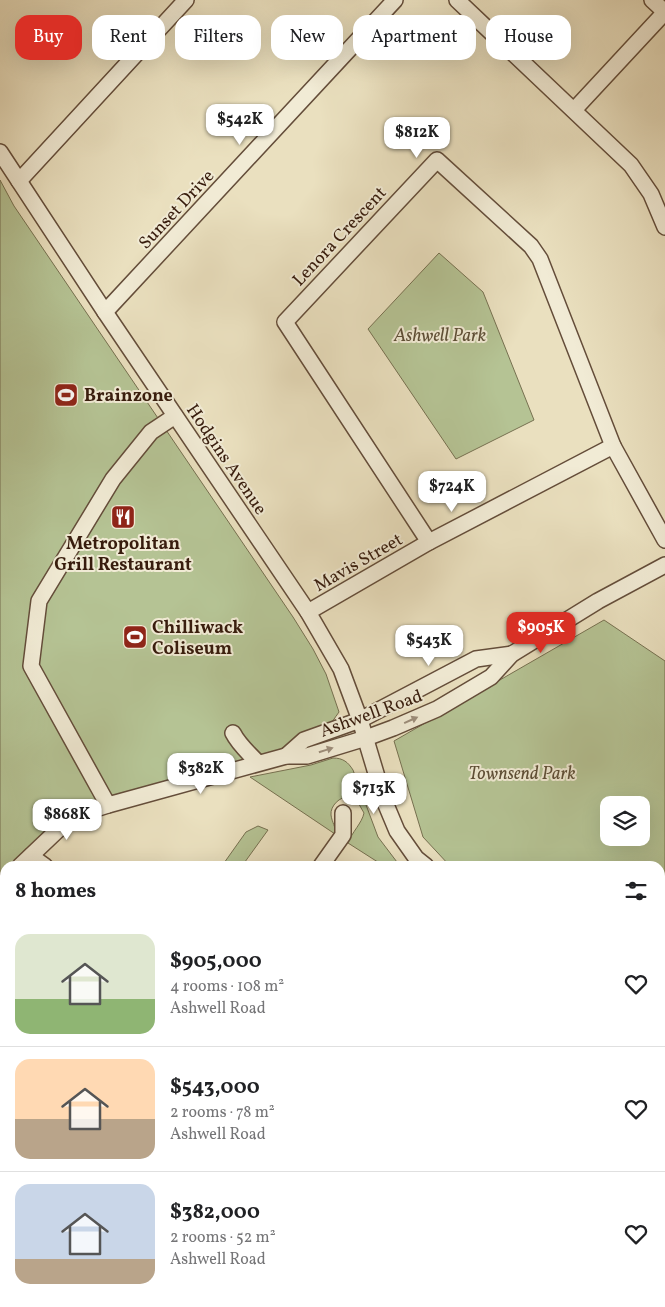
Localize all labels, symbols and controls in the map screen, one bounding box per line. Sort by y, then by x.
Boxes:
chip: Buy [15,15,82,60]
chip: Rent [92,15,165,60]
chip: Filters [175,15,261,60]
chip: New [271,15,343,60]
chip: Apartment [353,15,476,60]
chip: House [486,15,571,60]
pin: $542K [205,104,275,146]
text: $542K [217,109,263,131]
pin: $812K [382,116,452,159]
text: $812K [395,122,439,144]
street label: Sunset Drive [134,165,221,255]
street label: Lenora Crescent [287,182,393,292]
park label: Ashwell Park [393,324,486,349]
sports icon: Brainzone [53,382,79,408]
place label: Brainzone [84,384,173,409]
street label: Hodgins Avenue [179,399,272,520]
pin: $724K [417,470,487,513]
text: $724K [429,476,475,498]
restaurant icon: Metropolitan Grill Restaurant [110,504,136,530]
street label: Mavis Street [310,528,408,599]
place label: Metropolitan Grill Restaurant [54,532,192,578]
pin: $905K [506,612,576,654]
place label: Chilliwack Coliseum [152,616,243,662]
text: $905K [518,617,564,639]
sports icon: Chilliwack Coliseum [122,624,148,650]
pin: $543K [394,624,464,667]
text: $543K [406,630,452,652]
street label: Ashwell Road [317,684,426,745]
one-way arrow [404,716,418,724]
one-way arrow [319,746,334,754]
pin: $382K [166,752,236,795]
text: $382K [178,758,224,780]
park label: Townsend Park [468,762,576,787]
pin: $713K [339,772,409,815]
text: $713K [353,778,395,800]
map controls [600,796,650,846]
button: layers [600,796,650,846]
pin: $868K [32,798,102,841]
text: $868K [44,804,90,826]
text: 8 homes [15,877,96,906]
icon: filters [622,877,650,905]
text: $905,000 [170,947,262,976]
icon: home [55,954,115,1014]
icon: heart [622,970,650,998]
text: 4 rooms · 108 m² [170,976,284,998]
text: Ashwell Road [170,998,266,1020]
text: $543,000 [170,1073,260,1102]
icon: home [55,1079,115,1139]
icon: heart [622,1095,650,1123]
text: 2 rooms · 78 m² [170,1102,275,1124]
text: Ashwell Road [170,1124,266,1146]
text: $382,000 [170,1198,260,1227]
icon: home [55,1204,115,1264]
icon: heart [622,1220,650,1248]
text: 2 rooms · 52 m² [170,1227,276,1249]
text: Ashwell Road [170,1249,266,1271]

